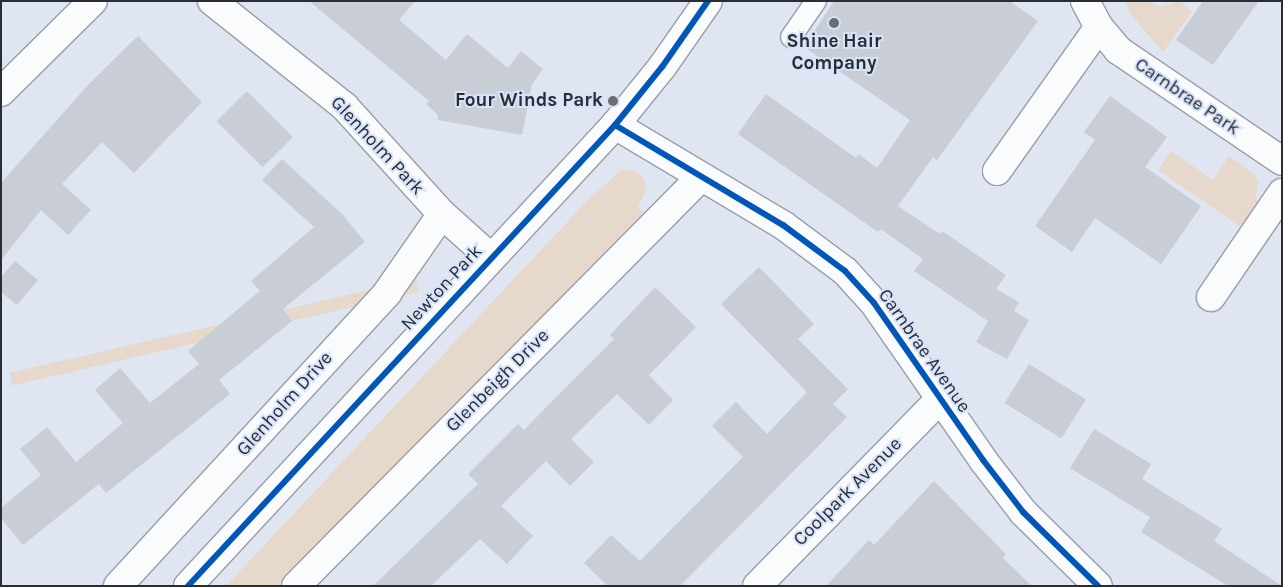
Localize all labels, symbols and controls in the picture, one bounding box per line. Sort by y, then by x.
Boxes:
marker: Shine Hair Company [828,17,840,29]
place label: Shine Hair Company [786,31,882,75]
street label: Carnbrae Park [1130,53,1244,141]
place label: Four Winds Park [455,90,603,112]
street label: Glenholm Park [325,92,429,200]
marker: Four Winds Park [607,95,619,107]
street label: Newton Park [397,241,487,335]
street label: Carnbrae Avenue [873,285,975,417]
street label: Glenbeigh Drive [442,325,554,437]
street label: Glenholm Drive [232,347,338,461]
street label: Coolpark Avenue [789,433,907,551]

